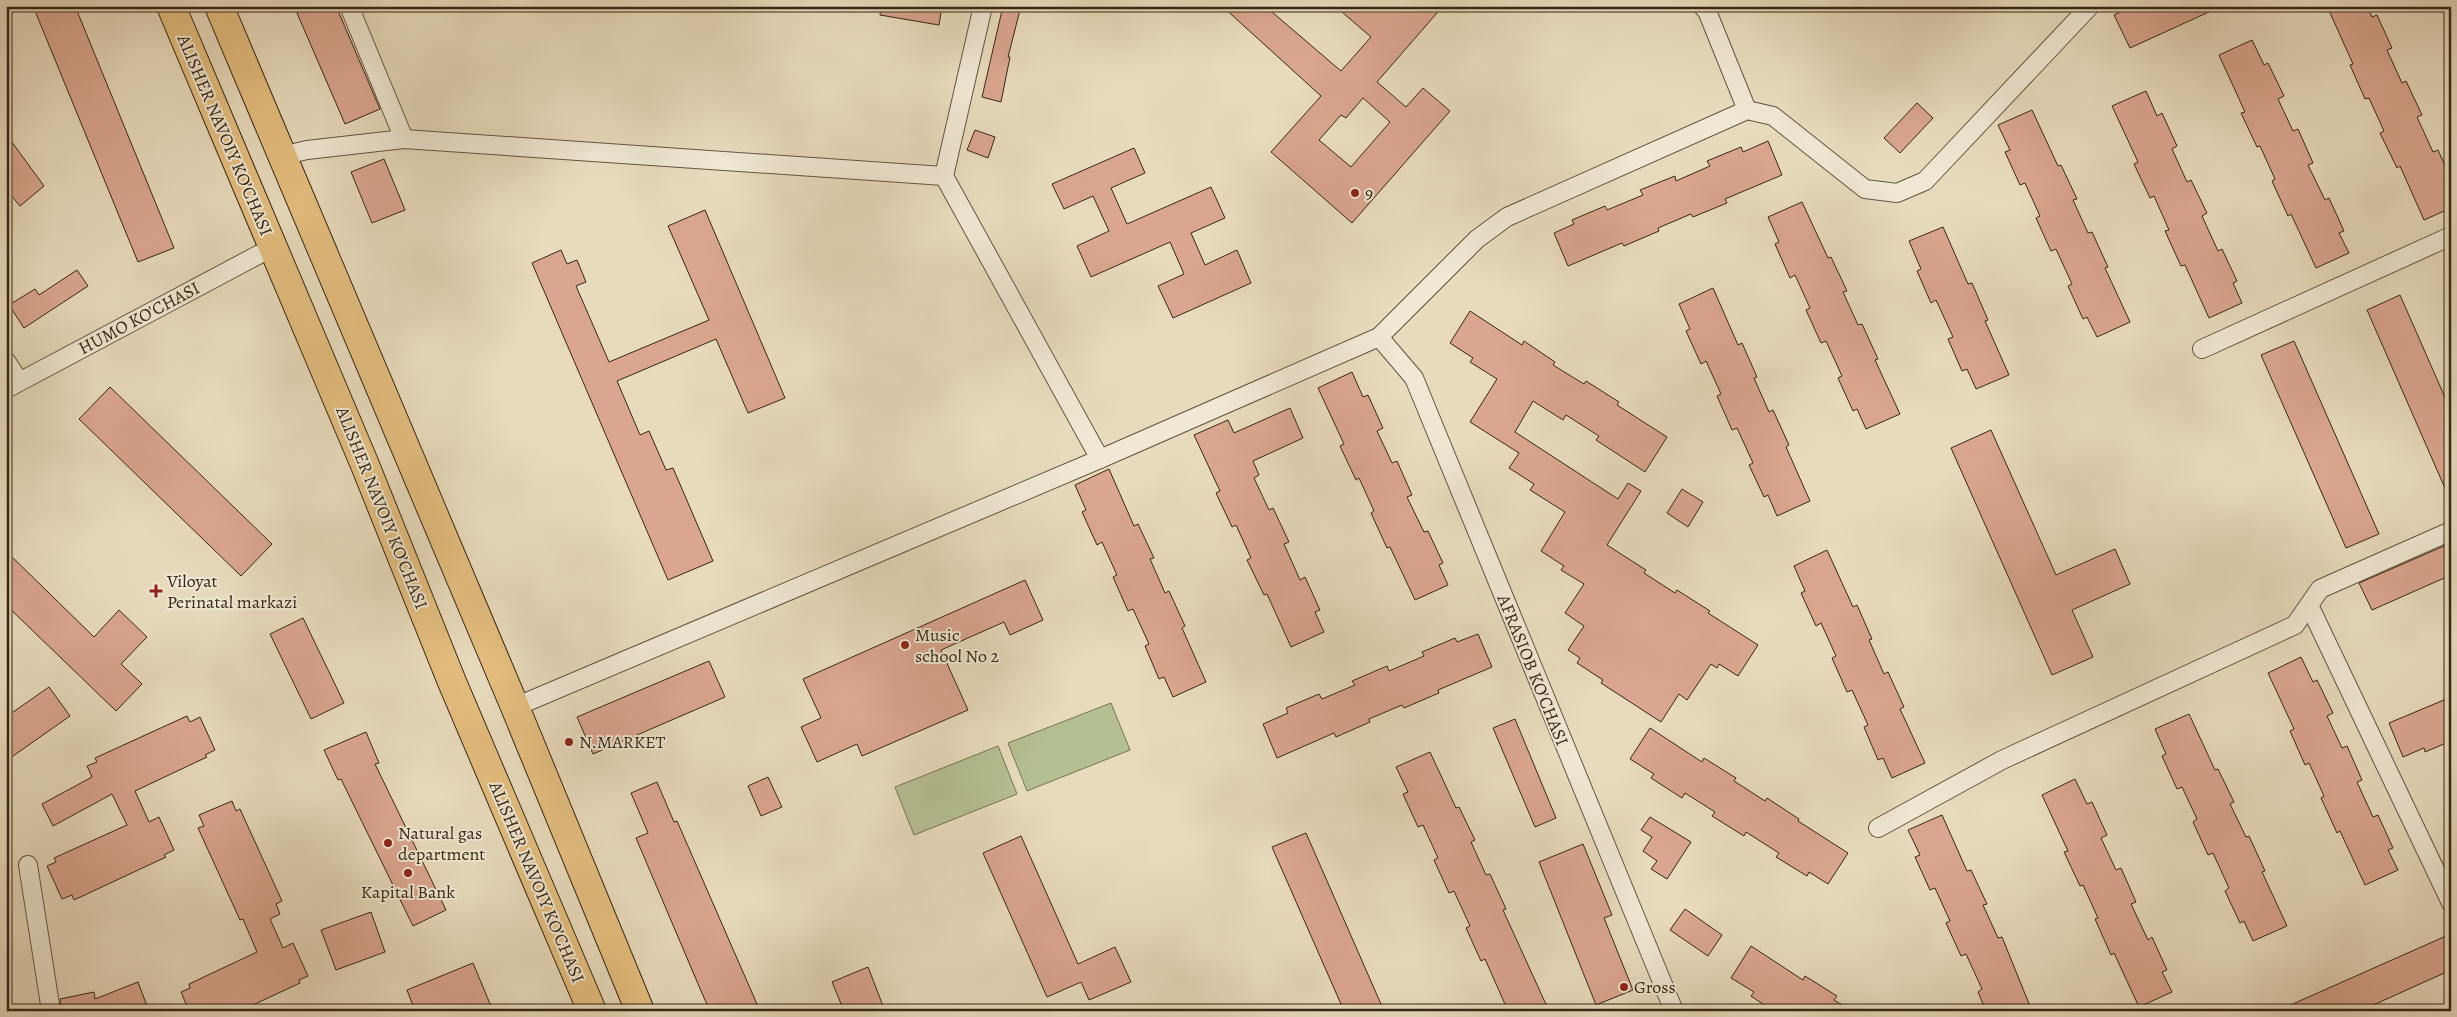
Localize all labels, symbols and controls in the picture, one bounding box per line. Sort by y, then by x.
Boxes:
street label: ALISHER NAVOIY KO’CHASI [171,30,278,239]
place label: 9 [1365,181,1373,205]
marker: 9 [1349,187,1361,199]
street label: HUMO KO'CHASI [74,276,204,360]
street label: ALISHER NAVOIY KO’CHASI [330,402,434,613]
place label: Viloyat Perinatal markazi [166,569,297,614]
marker: Viloyat Perinatal markazi [149,584,163,598]
street label: AFRASIOB KO'CHASI [1491,590,1574,749]
place label: Music school No 2 [915,623,999,668]
marker: Music school No 2 [899,639,911,651]
place label: N.MARKET [579,730,666,754]
marker: N.MARKET [563,736,575,748]
street label: ALISHER NAVOIY KO’CHASI [483,777,590,986]
place label: Natural gas department [398,821,485,866]
marker: Natural gas department [382,837,394,849]
marker: Kapital Bank [402,867,414,879]
place label: Kapital Bank [361,880,455,904]
place label: Gross [1634,975,1676,999]
marker: Gross [1618,981,1630,993]

